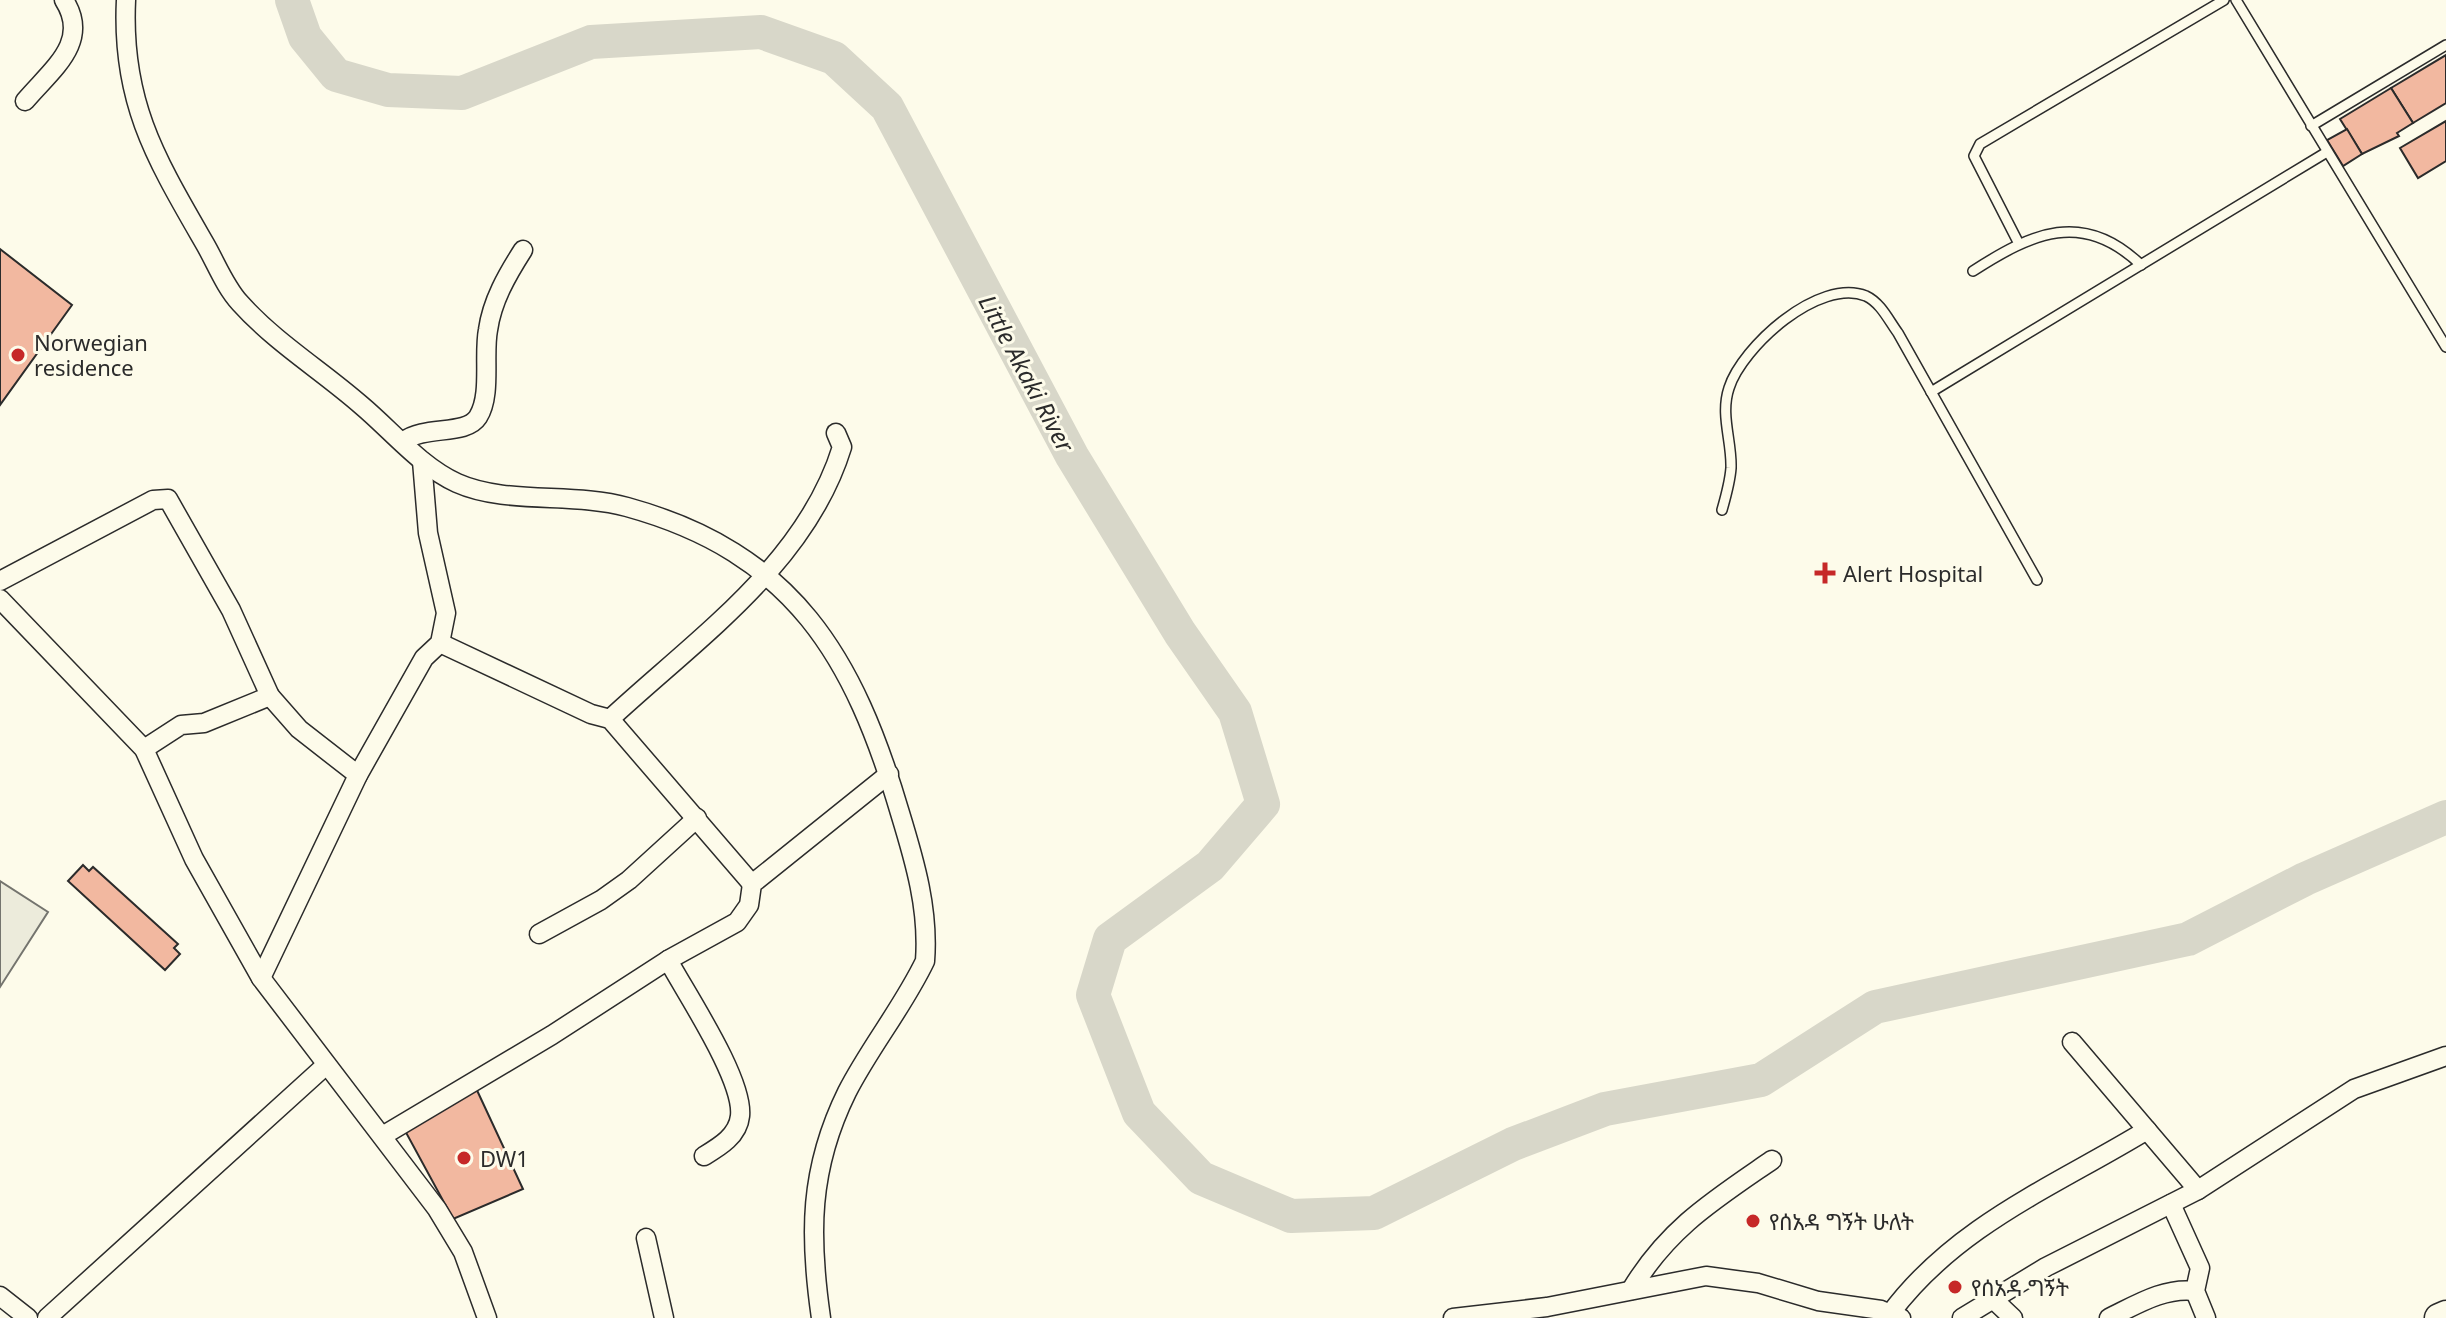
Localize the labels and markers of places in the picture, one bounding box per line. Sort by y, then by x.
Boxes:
place label: Norwegian residence [34,327,148,382]
marker: Norwegian residence [9,346,27,364]
place label: Alert Hospital [1843,558,1983,588]
marker: Alert Hospital [1814,562,1836,584]
place label: DW1 [480,1143,529,1173]
marker: DW1 [455,1149,473,1167]
place label: የሰአዳ ግኝት ሁለት [1769,1206,1914,1236]
marker: የሰአዳ ግኝት ሁለት [1744,1212,1762,1230]
place label: የሰአዳ ግኝት [1971,1272,2069,1302]
marker: የሰአዳ ግኝት [1946,1278,1964,1296]

